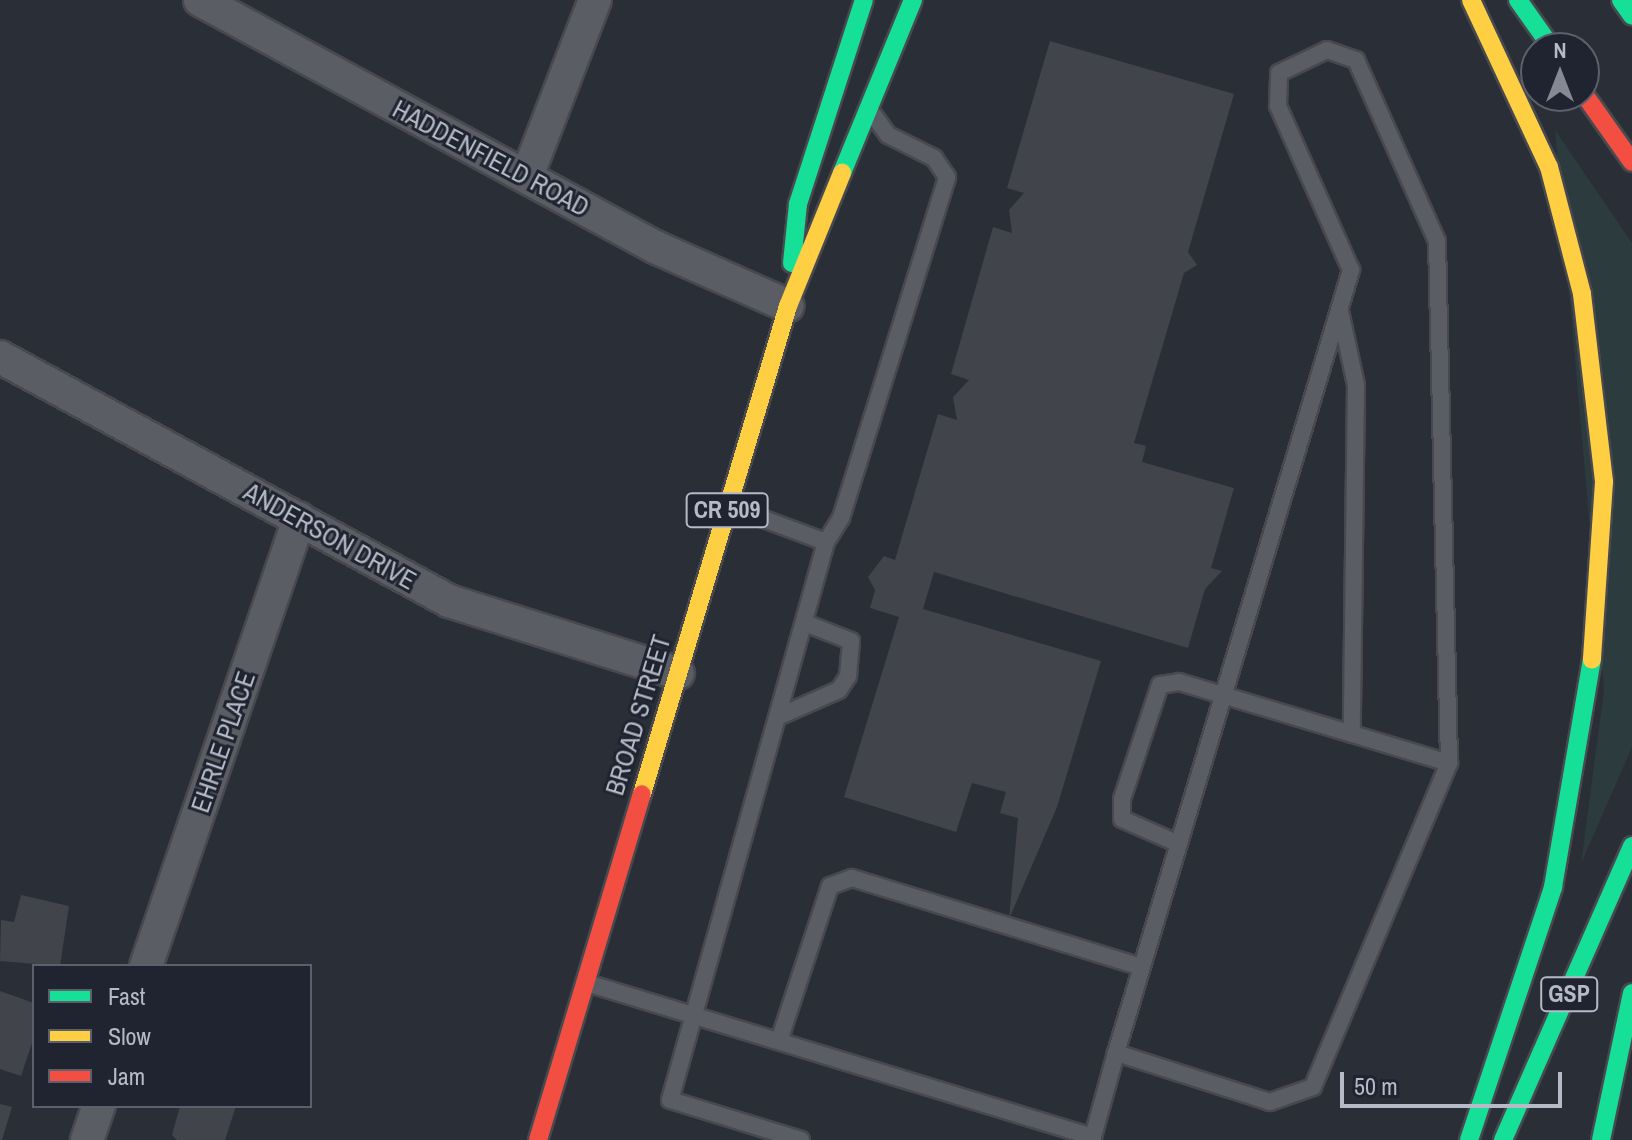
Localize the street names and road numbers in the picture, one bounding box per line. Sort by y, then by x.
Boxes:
street label: HADDENFIELD ROAD [387,93,595,223]
street label: ANDERSON DRIVE [239,476,421,596]
road number: CR 509 [685,490,769,530]
street label: BROAD STREET [599,631,677,799]
street label: EHRLE PLACE [184,667,262,817]
road number: GSP [1539,974,1599,1014]

